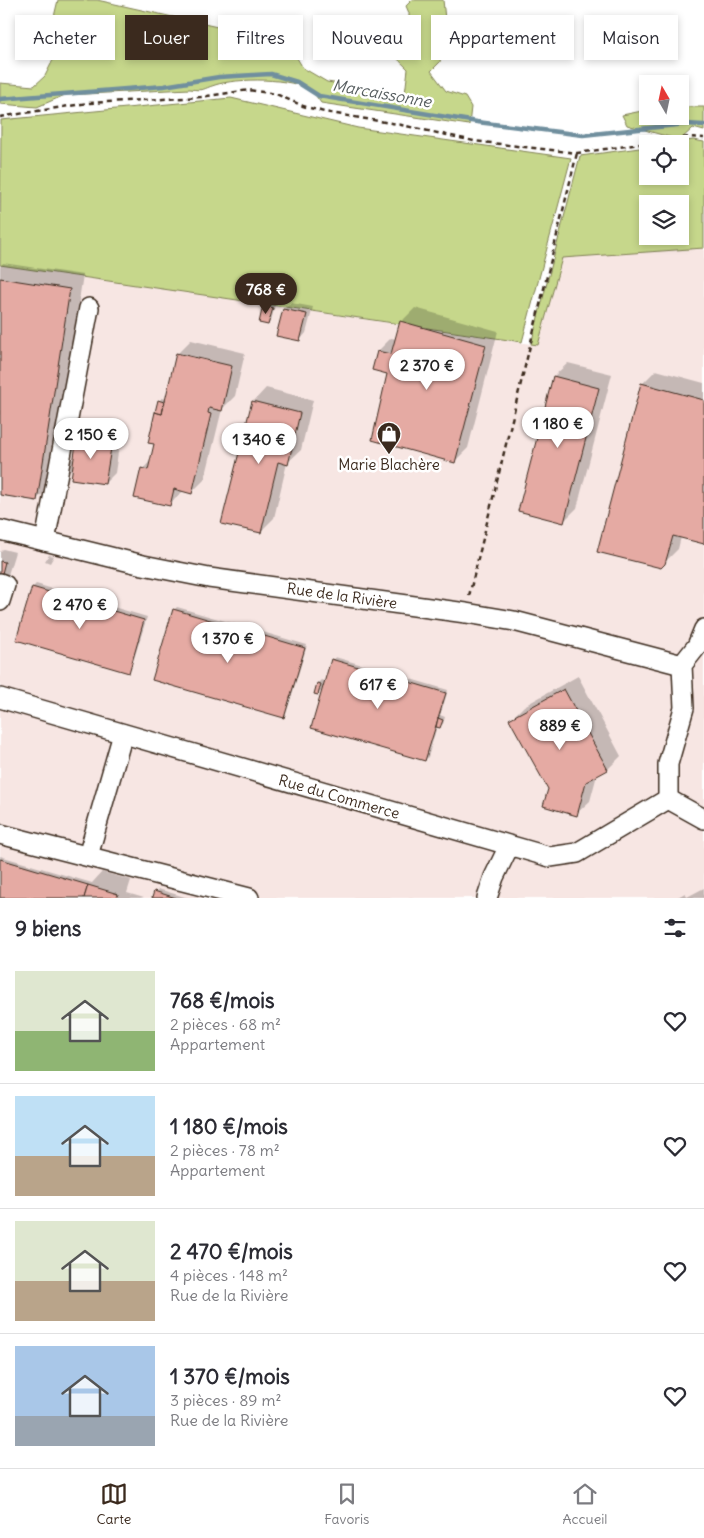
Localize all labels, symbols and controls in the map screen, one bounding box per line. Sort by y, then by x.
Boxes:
chip: Acheter [15,15,115,60]
chip: Louer [125,15,208,60]
chip: Filtres [218,15,303,60]
chip: Nouveau [313,15,421,60]
chip: Appartement [431,15,574,60]
chip: Maison [584,15,678,60]
water label: Marcaissonne [331,74,434,112]
north arrow [639,75,689,125]
map controls [639,75,689,245]
button: locate [639,135,689,185]
button: layers [639,195,689,245]
pin: 768 € [231,272,301,315]
text: 768 € [246,279,286,299]
pin: 2 370 € [381,348,473,391]
text: 2 370 € [400,355,454,375]
pin: 1 180 € [512,406,604,449]
text: 1 180 € [533,413,583,433]
pin: 2 150 € [45,418,137,460]
shop icon: Marie Blachère [376,421,402,455]
pin: 1 340 € [213,422,305,465]
text: 2 150 € [65,424,117,444]
text: 1 340 € [232,429,286,449]
place label: Marie Blachère [338,455,440,474]
street label: Rue de la Rivière [286,578,398,613]
pin: 2 470 € [34,588,126,630]
text: 2 470 € [53,594,107,614]
pin: 1 370 € [182,622,274,664]
text: 1 370 € [202,628,254,648]
pin: 617 € [343,668,413,710]
text: 617 € [359,674,397,694]
pin: 889 € [525,708,595,751]
text: 889 € [539,715,581,735]
street label: Rue du Commerce [276,770,402,823]
icon: filters [661,914,689,942]
text: 9 biens [15,915,81,942]
text: 768 €/mois [170,987,275,1014]
icon: home [55,991,115,1051]
icon: heart [661,1007,689,1035]
text: 2 pièces · 68 m² [170,1014,281,1034]
text: Appartement [170,1034,265,1054]
text: 1 180 €/mois [170,1113,288,1140]
icon: home [55,1116,115,1176]
icon: heart [661,1132,689,1160]
text: 2 pièces · 78 m² [170,1140,280,1160]
text: Appartement [170,1160,265,1180]
text: 2 470 €/mois [170,1238,293,1265]
icon: home [55,1241,115,1301]
icon: heart [661,1257,689,1285]
text: 4 pièces · 148 m² [170,1265,288,1285]
text: Rue de la Rivière [170,1285,288,1305]
text: 1 370 €/mois [170,1363,290,1390]
icon: home [55,1366,115,1426]
icon: heart [661,1382,689,1410]
text: 3 pièces · 89 m² [170,1390,281,1410]
text: Rue de la Rivière [170,1410,288,1430]
tab: Carte [96,1480,131,1528]
tab: Favoris [324,1480,369,1528]
tab: Accueil [562,1480,607,1528]

